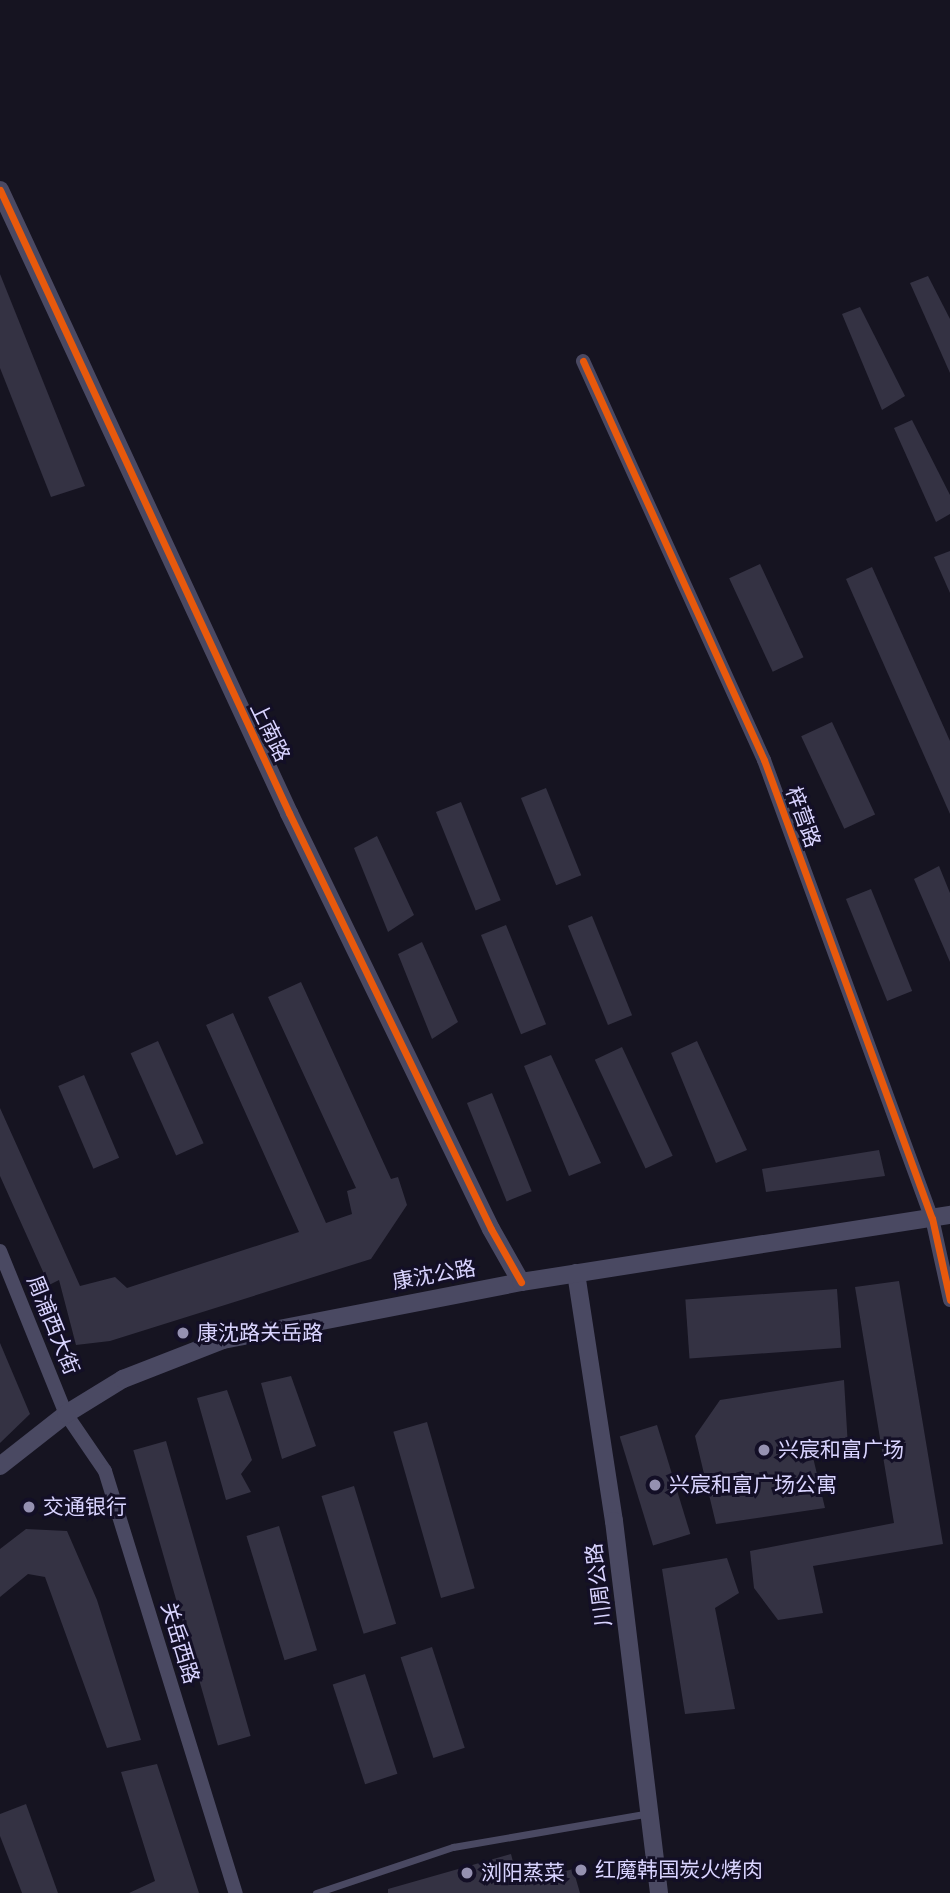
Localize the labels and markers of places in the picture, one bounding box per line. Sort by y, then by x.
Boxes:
place label: 康沈路关岳路 [197,1320,323,1346]
marker: 康沈路关岳路 [175,1325,191,1341]
place label: 兴宸和富广场 [778,1437,904,1463]
marker: 兴宸和富广场 [756,1442,772,1458]
place label: 兴宸和富广场公寓 [669,1472,837,1498]
marker: 兴宸和富广场公寓 [647,1477,663,1493]
place label: 交通银行 [43,1494,127,1520]
marker: 交通银行 [21,1499,37,1515]
place label: 红魔韩国炭火烤肉 [595,1857,763,1883]
place label: 浏阳蒸菜 [481,1860,565,1886]
marker: 红魔韩国炭火烤肉 [573,1862,589,1878]
marker: 浏阳蒸菜 [459,1865,475,1881]

